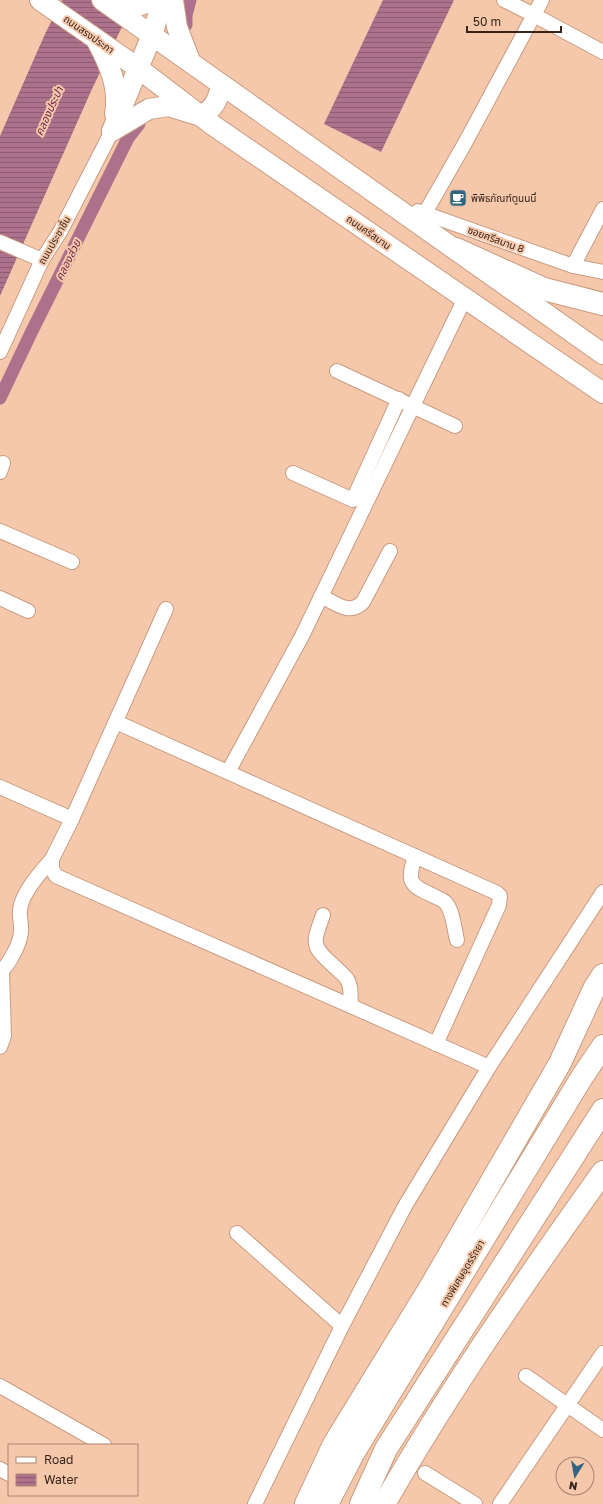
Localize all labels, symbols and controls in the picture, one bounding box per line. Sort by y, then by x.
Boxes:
scale bar [467,8,561,34]
street label: ถนนสรงประภา [62,12,116,56]
text: 50 m [473,14,501,29]
water label: คลองประปา [32,84,65,137]
cafe icon: พิพิธภัณฑ์ตูนนนี่ [448,188,468,208]
place label: พิพิธภัณฑ์ตูนนนี่ [471,191,536,205]
street label: ถนนศรีสมาน [344,212,394,252]
street label: ถนนประชาชื่น [35,213,73,266]
street label: ซอยศรีสมาน 8 [466,223,526,255]
water label: คลองส่วย [52,236,84,282]
street label: ทางพิเศษอุดรรัถยา [437,1237,487,1309]
legend [8,1444,138,1496]
text: Road [44,1452,73,1467]
north arrow [555,1456,595,1496]
text: Water [44,1472,78,1487]
text: N [568,1479,578,1493]

